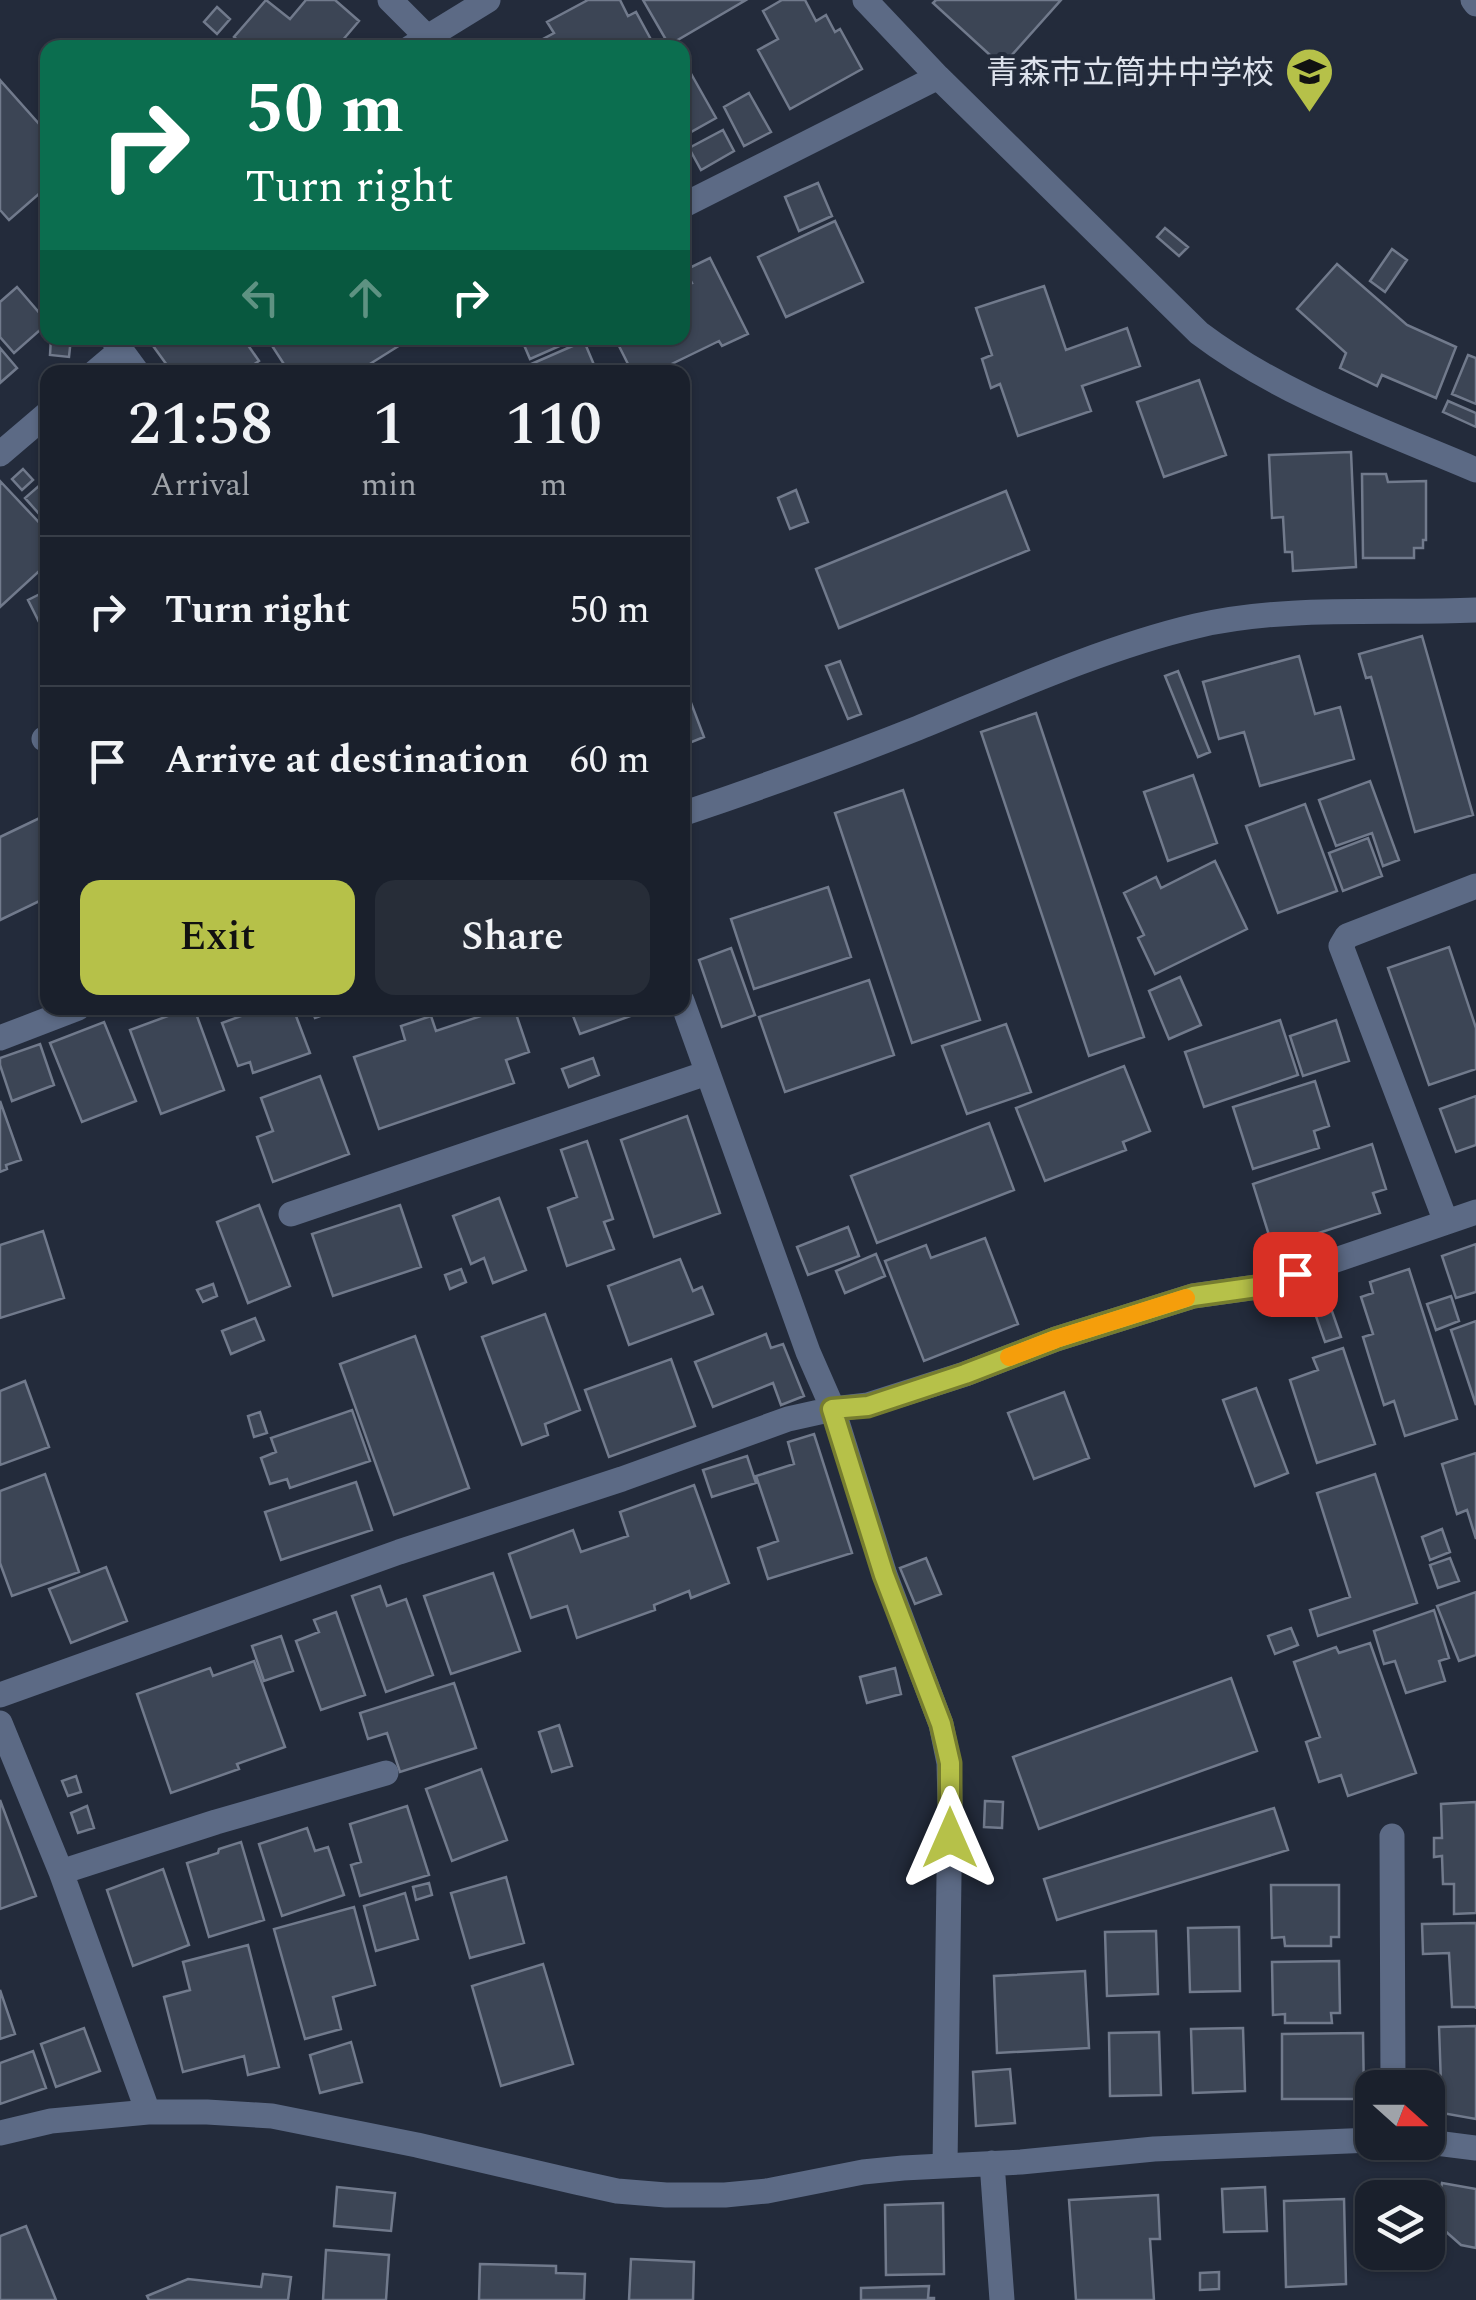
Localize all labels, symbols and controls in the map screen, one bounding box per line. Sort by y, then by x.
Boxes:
school or university icon: 青森市立筒井中学校 [1283,46,1335,114]
place label: 青森市立筒井中学校 [986,49,1274,98]
text: 50 m [245,57,404,163]
icon: right [80,80,210,210]
text: Turn right [245,153,454,222]
icon: left [233,270,288,325]
icon: ahead [338,270,393,325]
icon: right [443,270,498,325]
text: 21:58 [128,379,273,471]
text: 1 [373,379,405,471]
text: 110 [505,379,602,471]
text: Arrival [151,461,250,510]
text: min [361,461,417,510]
text: m [540,461,567,510]
text: Turn right [165,582,350,640]
text: 50 m [570,582,650,640]
icon: right [80,584,135,639]
text: Arrive at destination [165,732,529,790]
text: 60 m [570,732,650,790]
icon: arrive [80,734,135,789]
button: Exit [80,880,355,995]
button: Share [375,880,650,995]
pin [1253,1232,1338,1317]
icon: arrive [1268,1247,1323,1302]
position arrow [898,1786,1002,1890]
north arrow [1355,2070,1445,2160]
map controls [1355,2070,1445,2270]
button: layers [1355,2180,1445,2270]

